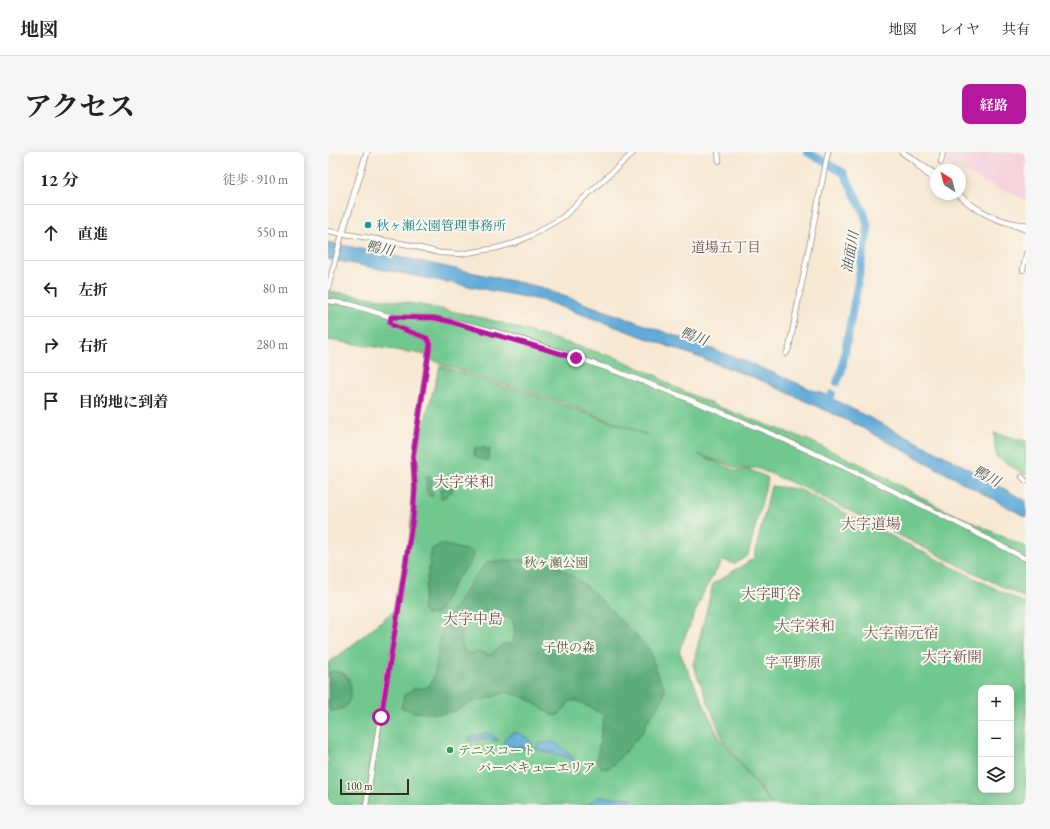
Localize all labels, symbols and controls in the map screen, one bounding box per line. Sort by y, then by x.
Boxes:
text: 地図 [20,17,58,42]
text: 地図 [889,20,917,38]
text: レイヤ [939,20,980,38]
text: 共有 [1002,20,1030,38]
button: 経路 [962,84,1026,124]
text: アクセス [24,88,135,124]
north arrow [930,164,966,200]
text: 12 分 [40,169,79,191]
text: 徒歩 · 910 m [223,171,288,188]
place label: 秋ヶ瀬公園管理事務所 [376,217,506,234]
marker: 秋ヶ瀬公園管理事務所 [363,220,373,230]
icon: ahead [40,222,62,244]
text: 直進 [78,224,108,243]
text: 550 m [257,224,288,241]
water label: 油面川 [837,228,863,274]
water label: 鴨川 [364,236,398,260]
district label: 道場五丁目 [691,238,761,256]
icon: left [40,278,62,300]
text: 左折 [78,280,108,299]
text: 80 m [263,280,288,297]
water label: 鴨川 [678,323,712,350]
icon: right [40,334,62,356]
text: 右折 [78,336,108,355]
text: 280 m [257,336,288,353]
route end [567,349,585,367]
icon: arrive [40,390,62,412]
text: 目的地に到着 [78,392,168,411]
water label: 鴨川 [970,461,1005,491]
district label: 大字栄和 [434,472,494,491]
district label: 大字道場 [841,514,901,533]
park label: 秋ヶ瀬公園 [523,554,589,571]
district label: 大字町谷 [741,584,801,603]
district label: 大字中島 [443,609,503,628]
district label: 大字栄和 [775,616,835,635]
district label: 大字南元宿 [863,623,939,642]
park label: 子供の森 [543,639,595,656]
district label: 大字新開 [922,647,982,666]
district label: 字平野原 [765,653,821,671]
map controls [978,685,1014,793]
button: + [978,685,1014,721]
route start [372,708,390,726]
button: − [978,721,1014,757]
place label: テニスコート [458,742,535,759]
marker: テニスコート [445,745,455,755]
button: layers [978,757,1014,793]
park label: バーベキューエリア [478,759,596,776]
scale bar [340,777,409,796]
text: 100 m [346,779,373,793]

